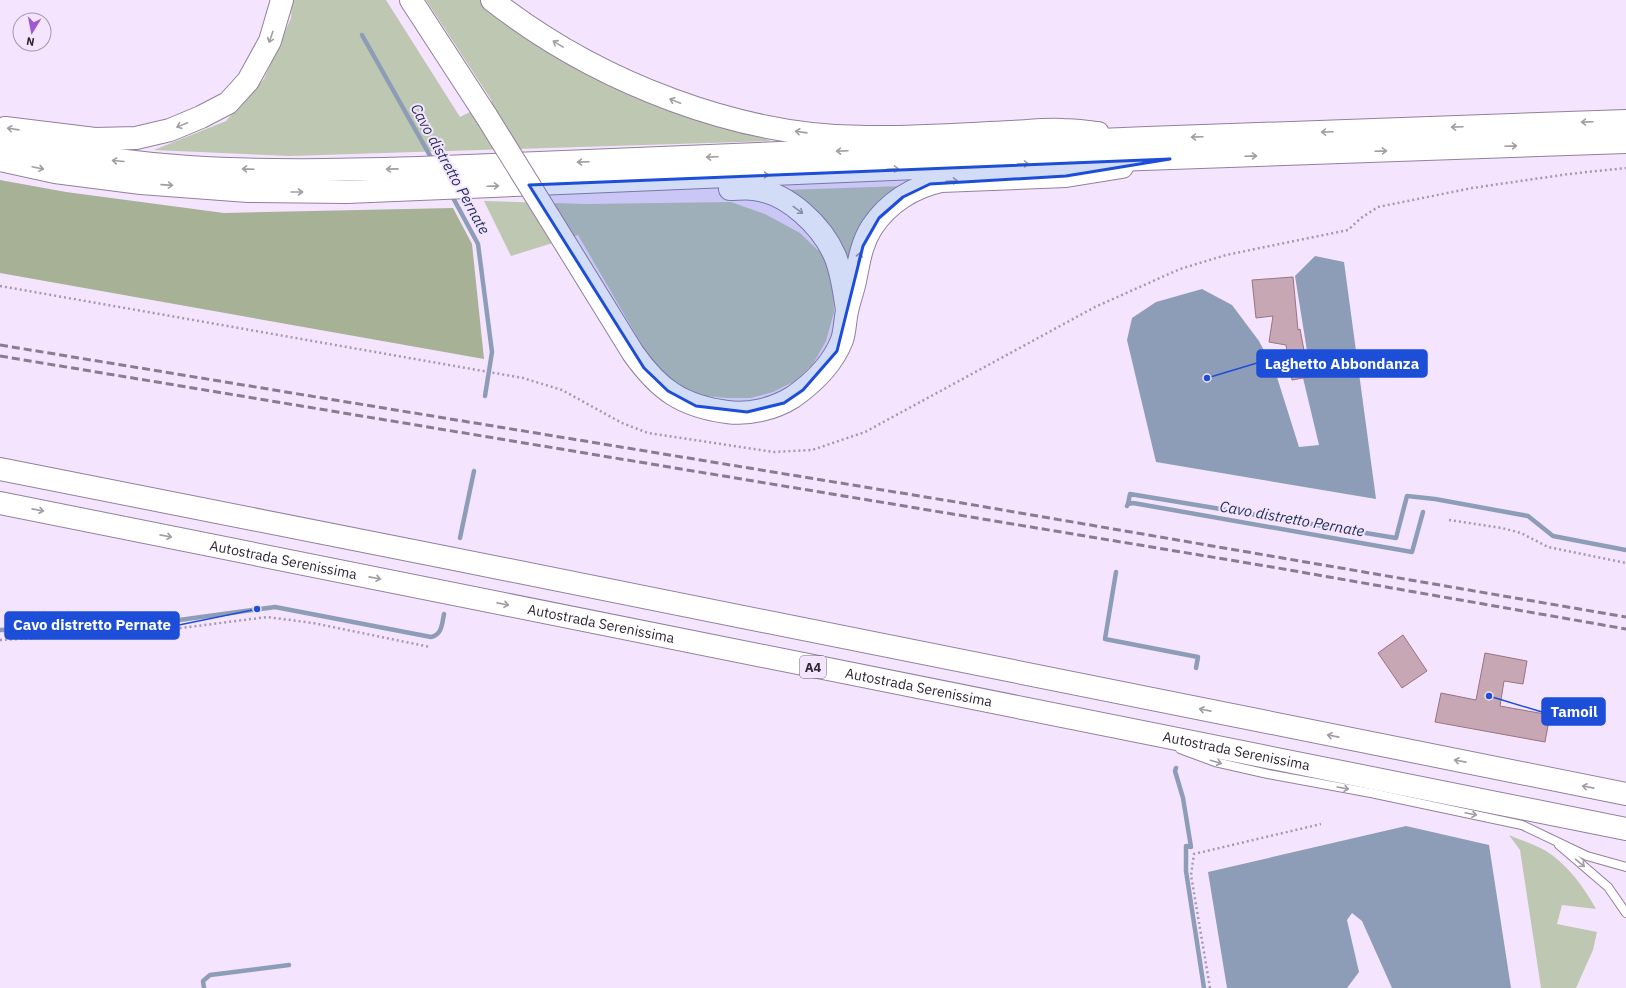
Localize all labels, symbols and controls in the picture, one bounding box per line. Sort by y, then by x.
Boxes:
north arrow [12,12,52,52]
one-way arrow [267,31,274,44]
text: N [25,34,35,49]
one-way arrow [552,39,564,47]
one-way arrow [670,96,682,104]
water label: Cavo distretto Pernate [407,100,494,238]
one-way arrow [1581,119,1594,126]
one-way arrow [177,121,189,129]
one-way arrow [1451,123,1464,131]
one-way arrow [7,125,20,133]
one-way arrow [795,128,808,136]
one-way arrow [1321,128,1334,136]
one-way arrow [1191,133,1204,140]
one-way arrow [1504,143,1517,150]
one-way arrow [836,148,849,155]
one-way arrow [1374,148,1387,155]
one-way arrow [1244,152,1257,160]
one-way arrow [706,153,719,160]
one-way arrow [112,157,125,164]
one-way arrow [577,158,590,165]
one-way arrow [1016,160,1029,167]
one-way arrow [31,165,44,173]
one-way arrow [242,165,255,173]
one-way arrow [386,165,399,173]
one-way arrow [886,166,899,173]
one-way arrow [756,171,769,179]
one-way arrow [945,177,958,185]
one-way arrow [160,182,173,189]
one-way arrow [486,182,499,190]
one-way arrow [290,188,303,195]
one-way arrow [792,206,803,214]
one-way arrow [856,252,864,265]
callout: Laghetto Abbondanza [1257,350,1427,377]
text: Laghetto Abbondanza [1265,354,1420,373]
water label: Cavo distretto Pernate [1218,496,1366,541]
one-way arrow [31,507,44,515]
one-way arrow [159,532,172,540]
street label: Autostrada Serenissima [208,536,359,583]
one-way arrow [369,575,382,583]
one-way arrow [496,600,509,608]
street label: Autostrada Serenissima [526,600,677,647]
callout: Cavo distretto Pernate [5,612,179,639]
text: Cavo distretto Pernate [13,615,171,634]
road number: A4 [800,656,826,678]
street label: Autostrada Serenissima [844,664,994,711]
callout: Tamoil [1542,698,1605,725]
text: Tamoil [1551,702,1598,721]
one-way arrow [1199,706,1212,714]
street label: Autostrada Serenissima [1161,727,1312,775]
one-way arrow [1327,731,1340,739]
one-way arrow [1454,757,1467,765]
one-way arrow [1209,759,1222,766]
one-way arrow [1582,782,1595,790]
one-way arrow [1336,785,1349,793]
one-way arrow [1464,810,1477,818]
one-way arrow [1575,859,1585,868]

